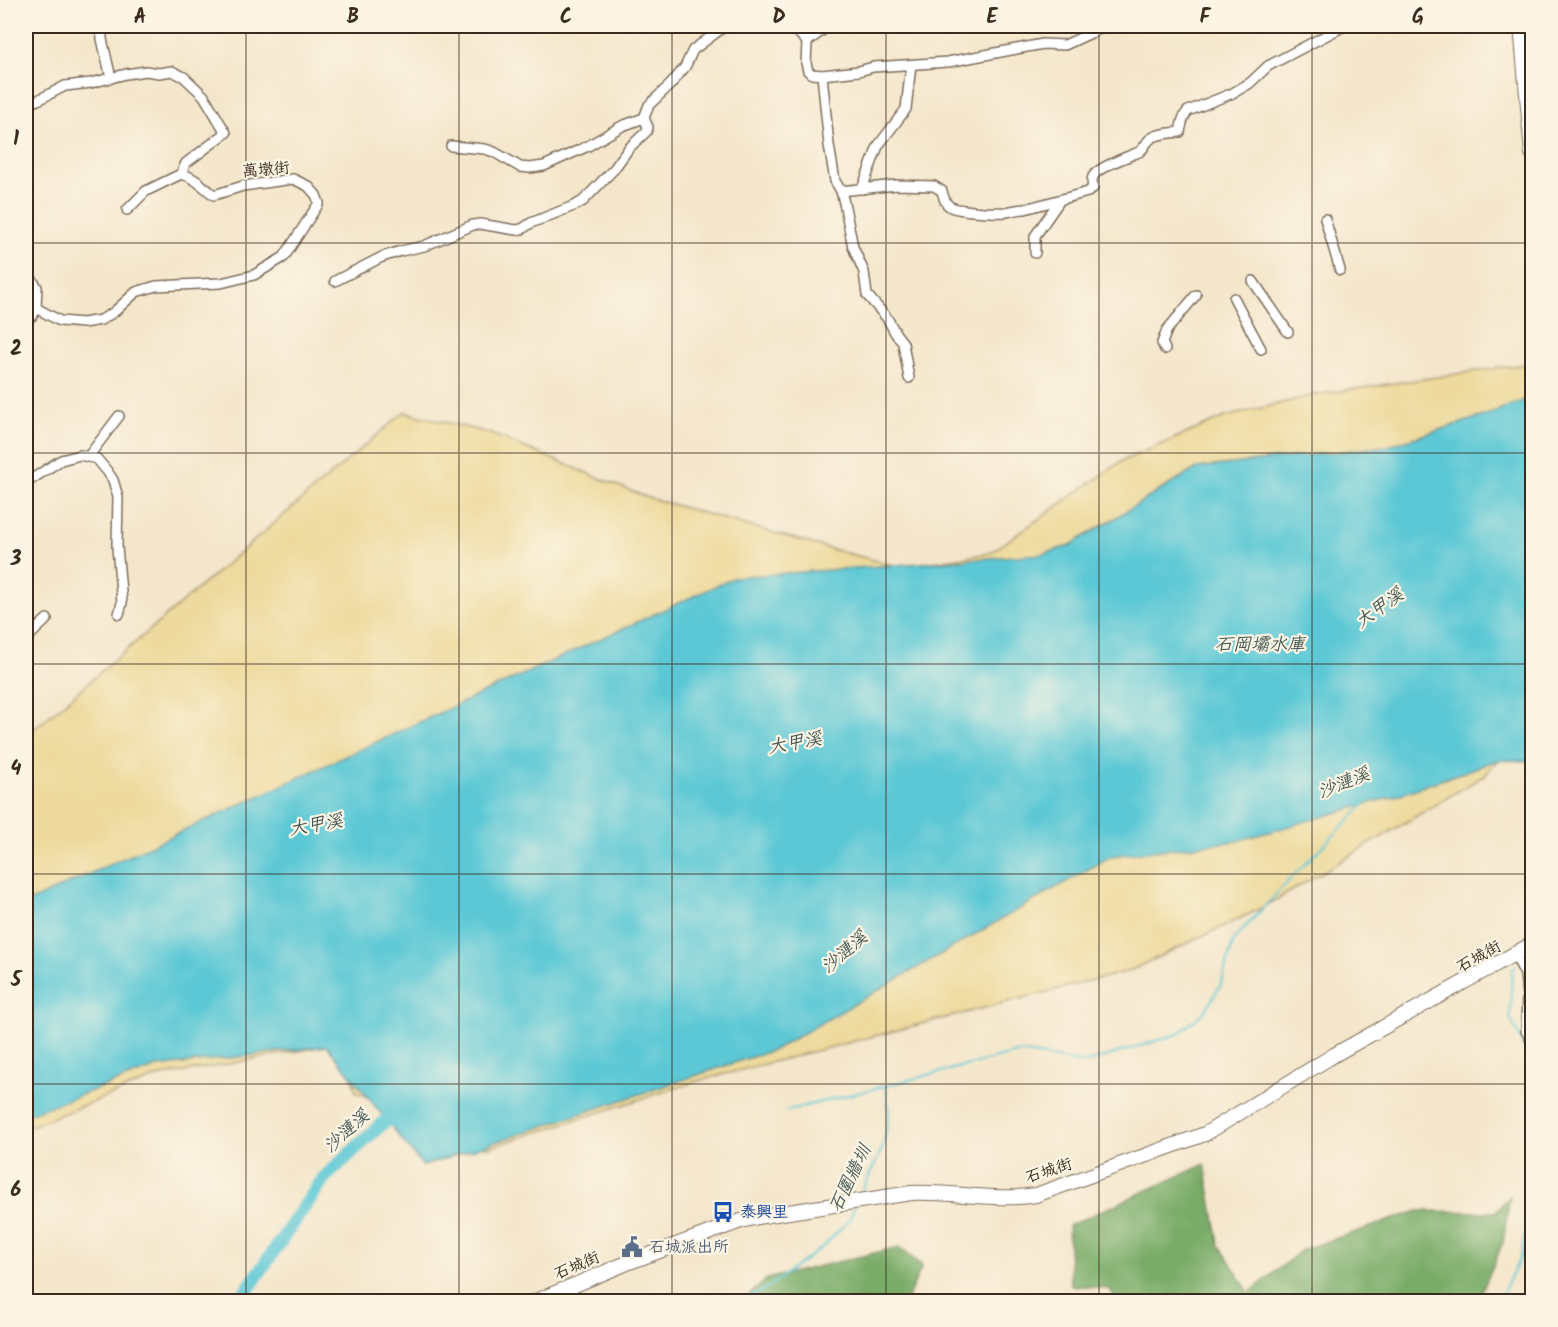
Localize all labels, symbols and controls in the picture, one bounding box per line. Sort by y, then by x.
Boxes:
text: A [134,2,146,34]
text: B [347,2,359,34]
text: C [560,2,572,34]
text: D [772,2,786,34]
text: E [986,2,998,34]
text: F [1200,2,1212,34]
text: G [1412,2,1424,34]
text: 1 [13,124,19,156]
street label: 萬墩街 [241,155,291,185]
text: 2 [10,334,22,366]
text: 3 [10,544,22,576]
water label: 大甲溪 [1350,581,1411,637]
water label: 石岡壩水庫 [1215,631,1307,660]
water label: 大甲溪 [766,725,825,763]
text: 4 [11,754,22,786]
water label: 沙漣溪 [1314,760,1375,808]
water label: 大甲溪 [287,807,346,845]
water label: 沙漣溪 [815,924,876,982]
street label: 石城街 [1452,934,1506,980]
text: 5 [10,965,23,997]
water label: 沙漣溪 [317,1102,378,1161]
water label: 石圍牆圳 [822,1138,881,1218]
street label: 石城街 [1022,1152,1076,1190]
text: 6 [11,1175,22,1207]
bus stop icon: 泰興里 [711,1200,735,1224]
place label: 泰興里 [740,1200,788,1225]
public building icon: 石城派出所 [620,1235,644,1259]
place label: 石城派出所 [649,1235,729,1260]
street label: 石城街 [550,1245,604,1287]

